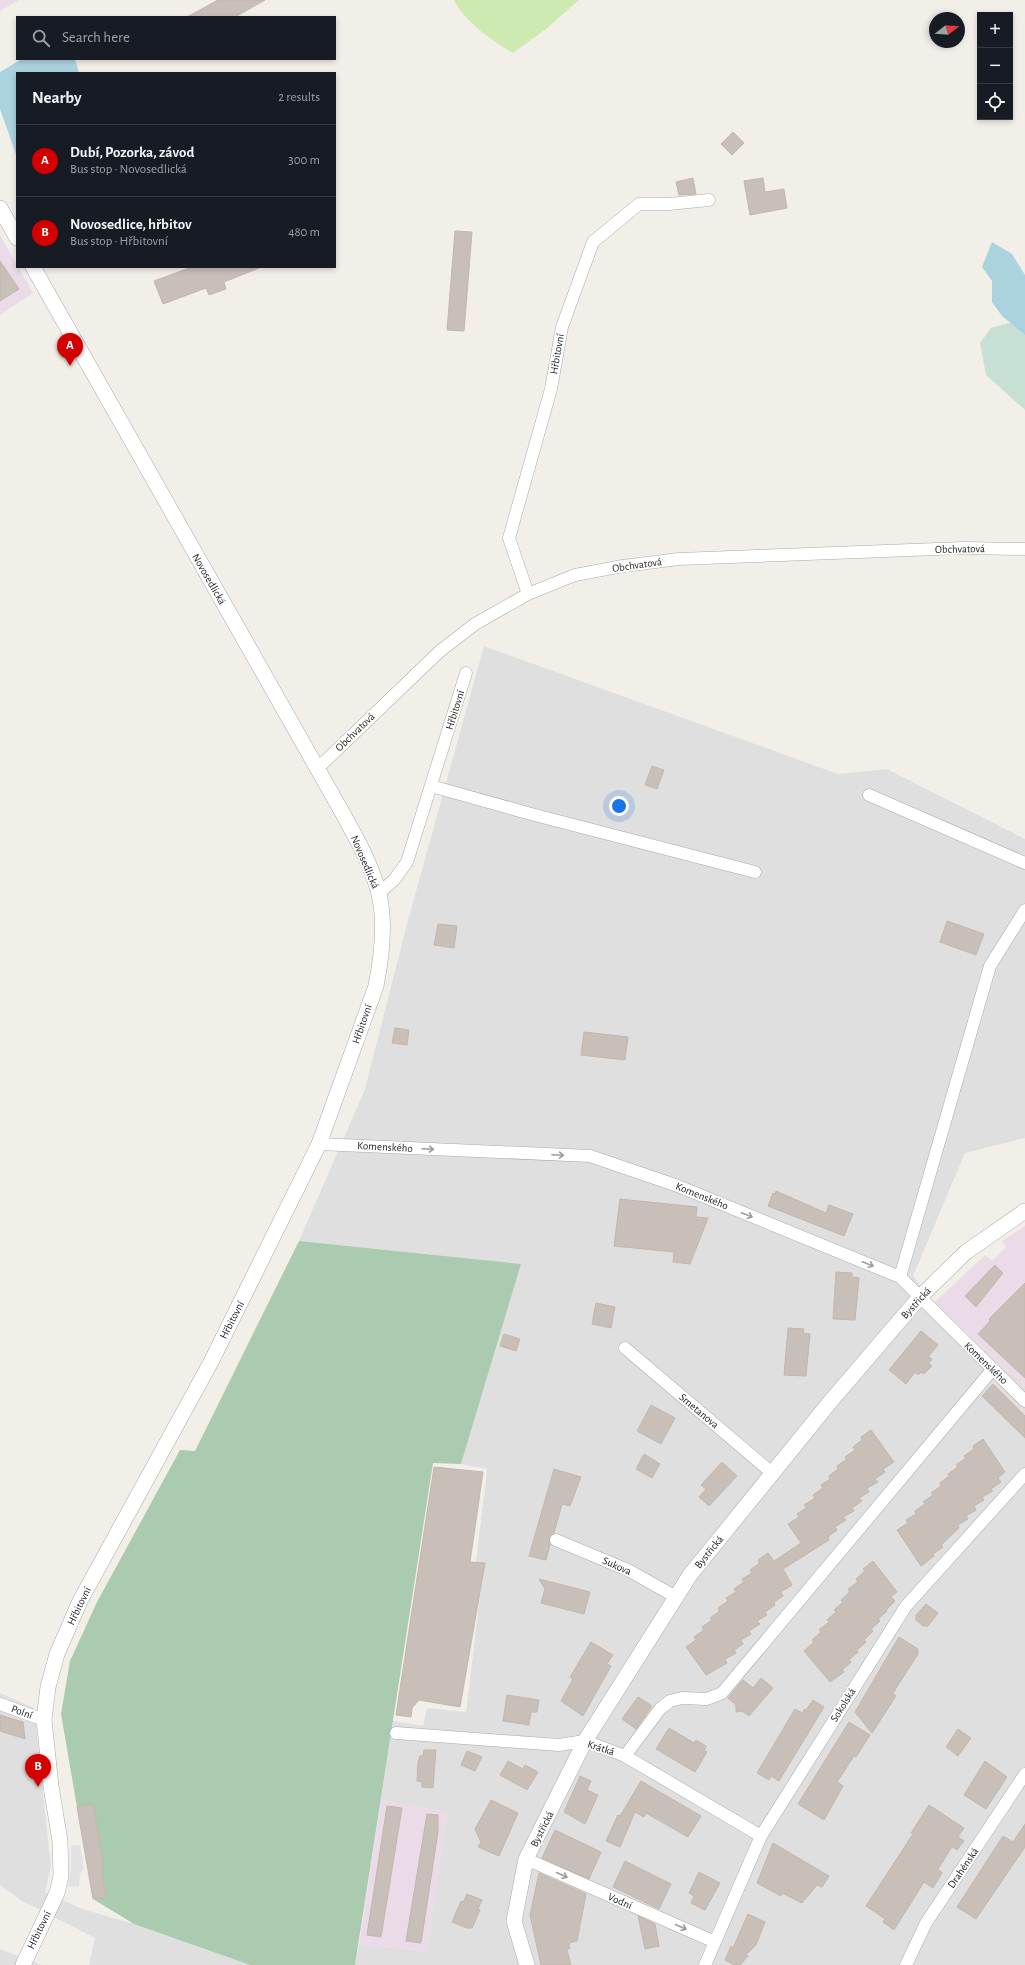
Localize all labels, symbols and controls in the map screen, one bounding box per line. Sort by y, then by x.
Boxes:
north arrow [929,12,965,48]
map controls [977,12,1013,120]
button: + [977,12,1013,48]
search box [16,16,336,60]
icon: search [30,27,52,49]
text: Search here [62,30,130,45]
button: − [977,48,1013,84]
button: locate [977,84,1013,120]
text: Nearby [32,89,82,106]
text: 2 results [278,91,320,104]
text: Dubí, Pozorka, závod [70,145,194,160]
text: A [41,154,49,167]
text: 300 m [288,154,320,167]
text: Bus stop · Novosedlická [70,163,187,176]
text: Novosedlice, hřbitov [70,217,192,232]
text: B [41,226,49,239]
text: 480 m [288,226,320,239]
text: Bus stop · Hřbitovní [70,235,168,248]
pin: A [57,333,83,366]
street label: Hřbitovní [548,333,566,375]
street label: Obchvatová [935,543,985,555]
street label: Novosedlická [190,552,228,606]
street label: Obchvatová [611,556,663,574]
street label: Hřbitovní [444,689,466,731]
street label: Obchvatová [333,711,377,753]
your location [609,796,629,816]
street label: Novosedlická [349,834,381,890]
street label: Hřbitovní [350,1003,374,1045]
street label: Komenského [357,1140,413,1154]
one-way arrow [421,1145,434,1153]
one-way arrow [551,1151,564,1158]
street label: Komenského [674,1180,730,1212]
one-way arrow [741,1211,753,1219]
one-way arrow [861,1261,873,1268]
street label: Bystřická [899,1285,933,1321]
street label: Hřbitovní [218,1299,246,1341]
street label: Komenského [962,1340,1010,1386]
street label: Smetanova [677,1391,721,1431]
street label: Bystřická [693,1534,725,1570]
street label: Sukova [601,1555,633,1577]
street label: Hřbitovní [65,1585,93,1627]
street label: Sokolská [828,1686,858,1724]
street label: Polní [10,1703,34,1721]
street label: Krátká [586,1738,616,1758]
pin: B [25,1754,51,1787]
street label: Bystřická [528,1809,556,1849]
street label: Drahénská [946,1846,980,1890]
one-way arrow [556,1872,568,1879]
street label: Vodní [606,1891,634,1911]
street label: Hřbitovní [25,1909,53,1951]
one-way arrow [675,1924,687,1931]

